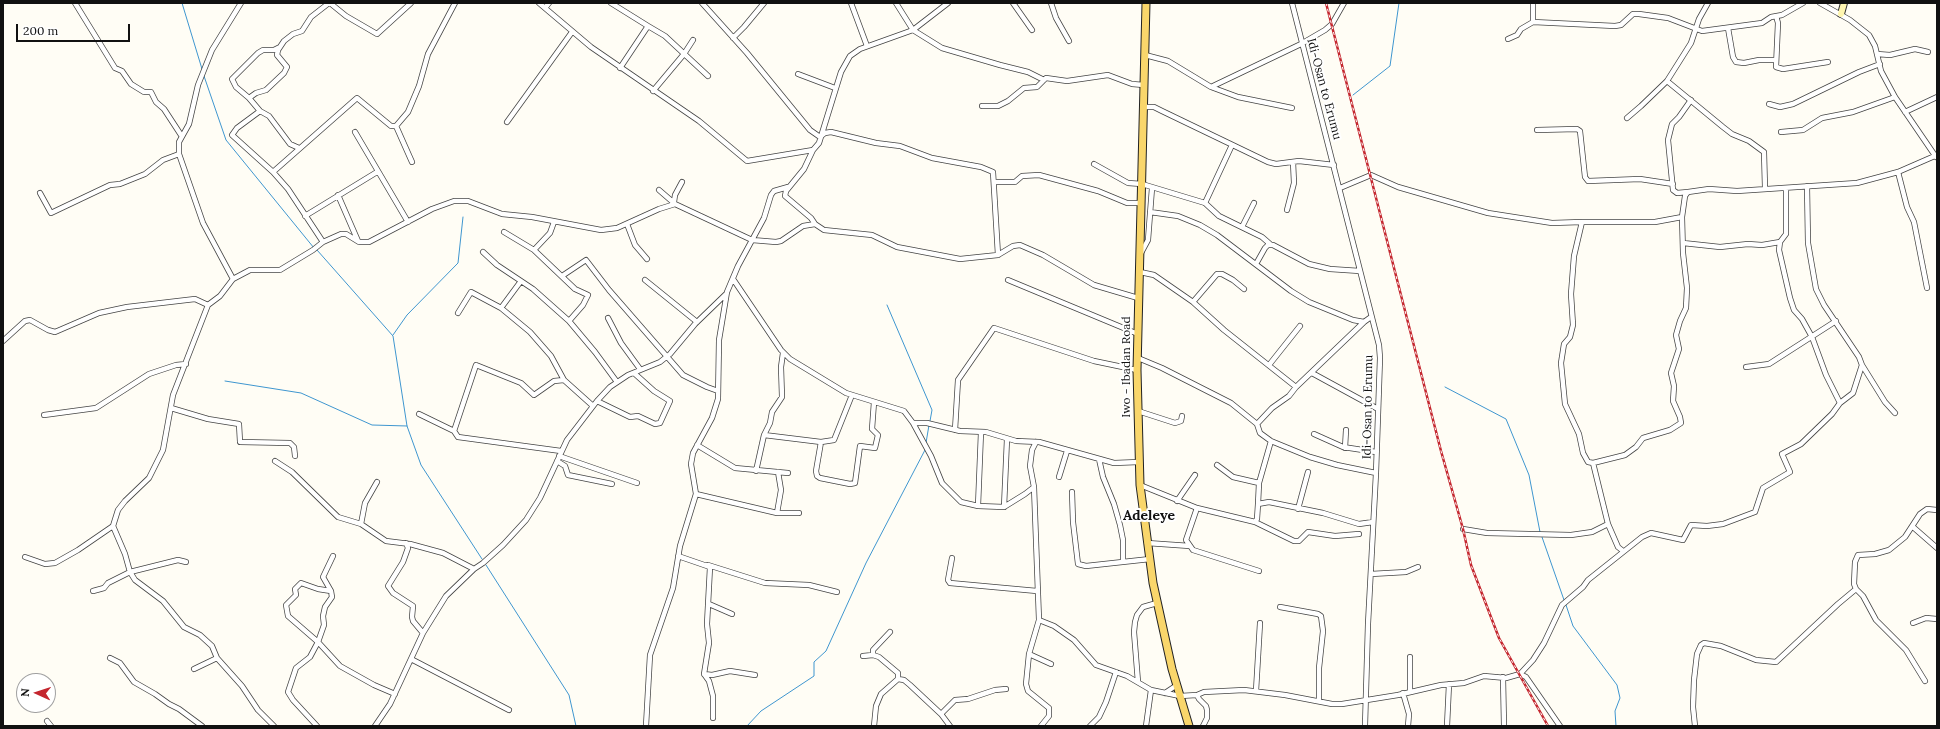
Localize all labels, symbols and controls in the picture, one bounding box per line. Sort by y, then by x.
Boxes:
scale bar [18,16,132,42]
text: 200 m [23,23,58,38]
street label: Idi-Osan to Erumu [1304,37,1344,141]
street label: Iwo - Ibadan Road [1120,316,1134,418]
street label: Idi-Osan to Erumu [1360,355,1376,459]
district label: Adeleye [1123,508,1175,524]
north arrow [16,673,56,713]
text: N [18,688,32,697]

